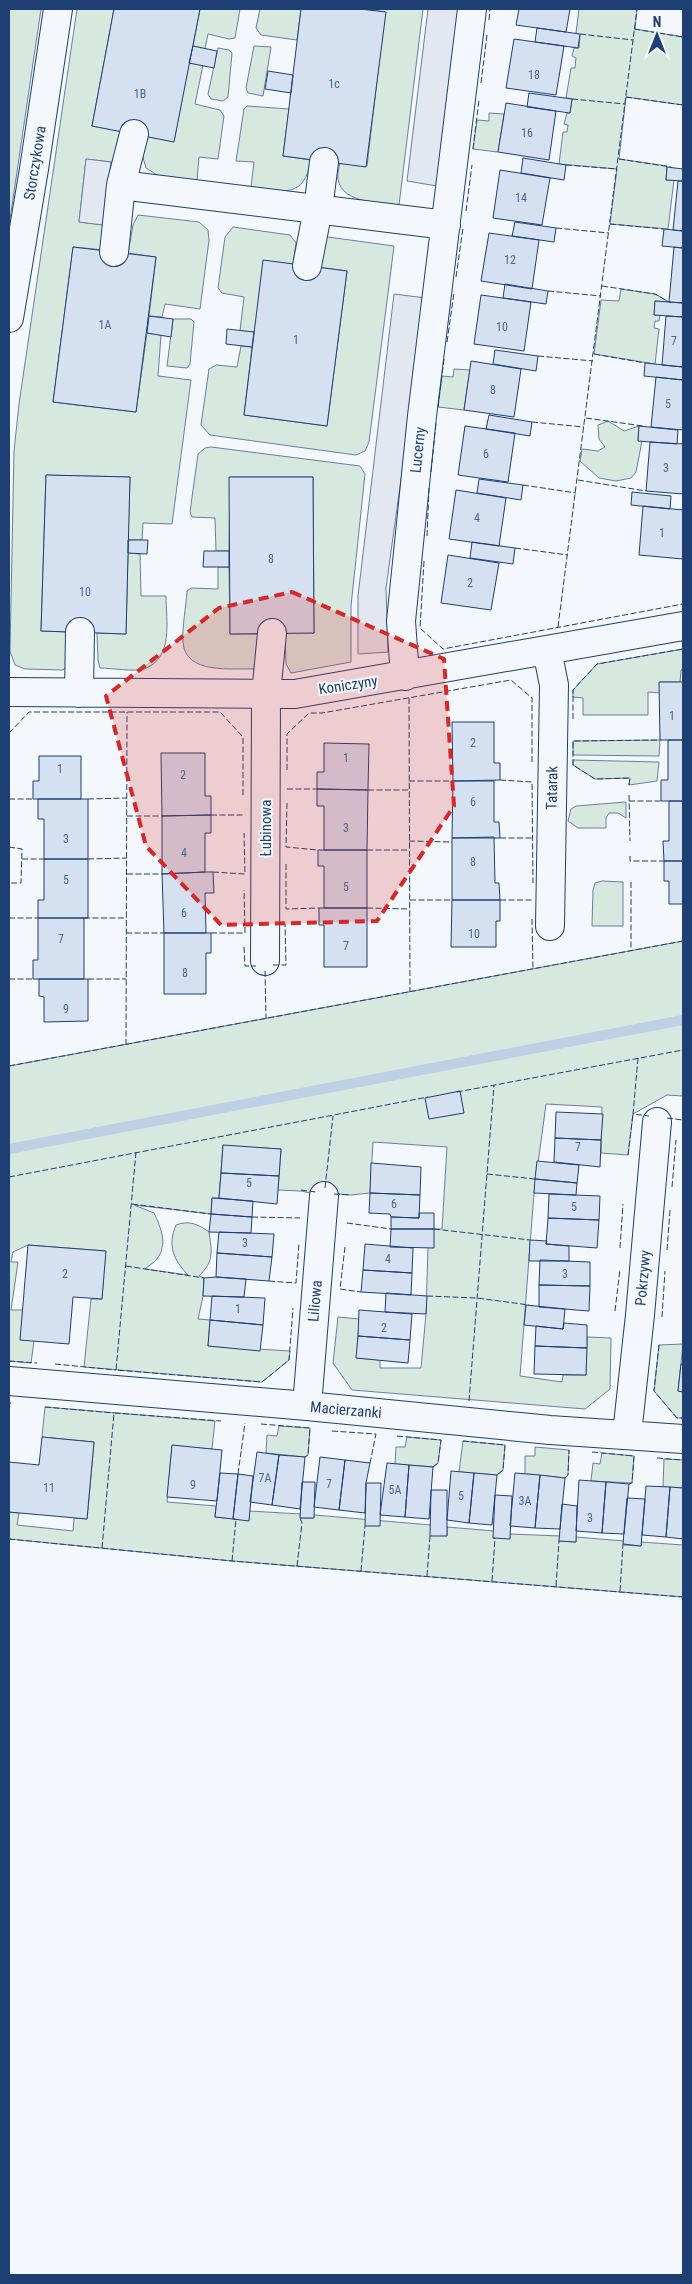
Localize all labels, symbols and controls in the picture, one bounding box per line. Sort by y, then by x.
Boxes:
north arrow [632,10,682,60]
text: N [653,14,661,30]
house number: 18 [528,68,540,82]
house number: 1c [328,77,340,91]
house number: 1B [134,87,146,101]
street label: Storczykowa [20,125,50,201]
house number: 16 [521,126,533,140]
house number: 14 [515,191,527,205]
house number: 12 [504,253,516,267]
house number: 1A [99,318,112,332]
house number: 10 [496,320,508,334]
house number: 1 [293,333,299,347]
house number: 7 [671,334,677,348]
house number: 8 [490,383,496,397]
house number: 5 [665,397,671,411]
street label: Lucerny [407,426,429,474]
house number: 6 [483,447,489,461]
house number: 3 [663,461,669,475]
house number: 4 [474,511,480,525]
house number: 1 [659,526,665,540]
house number: 8 [268,552,274,566]
house number: 2 [467,576,473,590]
house number: 10 [79,585,91,599]
street label: Koniczyny [317,671,379,699]
house number: 1 [669,709,675,723]
house number: 2 [470,736,476,750]
house number: 1 [343,751,349,765]
house number: 1 [57,762,63,776]
street label: Tatarak [543,766,561,810]
house number: 2 [180,768,186,782]
house number: 6 [470,795,476,809]
street label: Łubinowa [257,800,275,856]
house number: 3 [343,821,349,835]
house number: 3 [63,832,69,846]
house number: 4 [181,846,187,860]
house number: 8 [470,855,476,869]
house number: 5 [63,873,69,887]
house number: 5 [343,880,349,894]
house number: 6 [181,906,187,920]
house number: 10 [468,927,480,941]
house number: 7 [58,932,64,946]
house number: 7 [343,939,349,953]
house number: 8 [182,966,188,980]
house number: 9 [63,1002,69,1016]
house number: 7 [575,1140,581,1154]
house number: 5 [246,1176,252,1190]
house number: 6 [391,1197,397,1211]
house number: 5 [571,1200,577,1214]
house number: 3 [242,1236,248,1250]
street label: Pokrzywy [632,1249,654,1307]
house number: 4 [385,1252,391,1266]
house number: 2 [62,1267,68,1281]
house number: 3 [562,1267,568,1281]
street label: Liliowa [304,1279,326,1323]
house number: 1 [235,1302,241,1316]
house number: 2 [381,1321,387,1335]
street label: Macierzanki [309,1398,383,1422]
house number: 7A [259,1471,272,1485]
house number: 7 [326,1477,332,1491]
house number: 9 [190,1478,196,1492]
house number: 11 [43,1481,55,1495]
house number: 5A [389,1483,402,1497]
house number: 5 [458,1489,464,1503]
house number: 3A [519,1494,532,1508]
house number: 3 [587,1511,593,1525]

